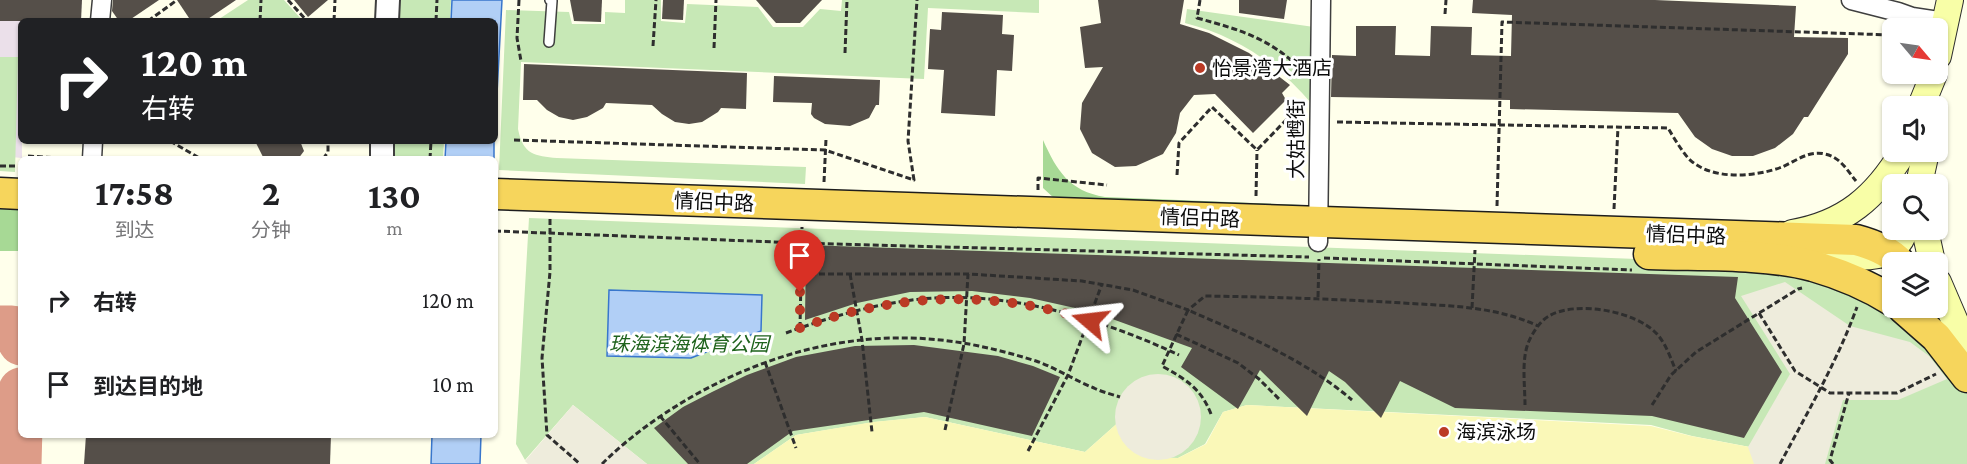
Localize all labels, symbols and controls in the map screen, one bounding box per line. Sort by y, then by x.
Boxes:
north arrow [1882,18,1948,84]
map controls [1882,18,1948,318]
text: 120 m [141,38,247,85]
icon: right [42,42,120,120]
place label: 怡景湾大酒店 [1212,57,1332,79]
marker: 怡景湾大酒店 [1193,61,1207,75]
text: 右转 [141,94,195,124]
button: sound [1882,96,1948,162]
street label: 大姑乸街 [1285,99,1307,179]
text: 17:58 [95,173,174,213]
text: 2 [262,173,280,213]
button: search [1882,174,1948,240]
text: 130 [368,176,421,216]
street label: 情侣中路 [674,190,754,214]
street label: 情侣中路 [1160,206,1240,230]
text: m [386,217,402,239]
text: 到达 [114,219,154,241]
text: 分钟 [251,219,291,241]
street label: 情侣中路 [1646,223,1726,247]
pin [774,230,825,292]
icon: arrive [783,239,816,272]
button: layers [1882,252,1948,318]
icon: right [42,284,75,317]
text: 120 m [422,288,474,313]
position arrow [1058,289,1122,353]
text: 右转 [93,290,137,315]
park label: 珠海滨海体育公园 [609,333,772,355]
icon: arrive [42,368,75,401]
text: 10 m [432,372,474,397]
text: 到达目的地 [93,374,203,399]
place label: 海滨泳场 [1456,421,1536,443]
marker: 海滨泳场 [1437,425,1451,439]

